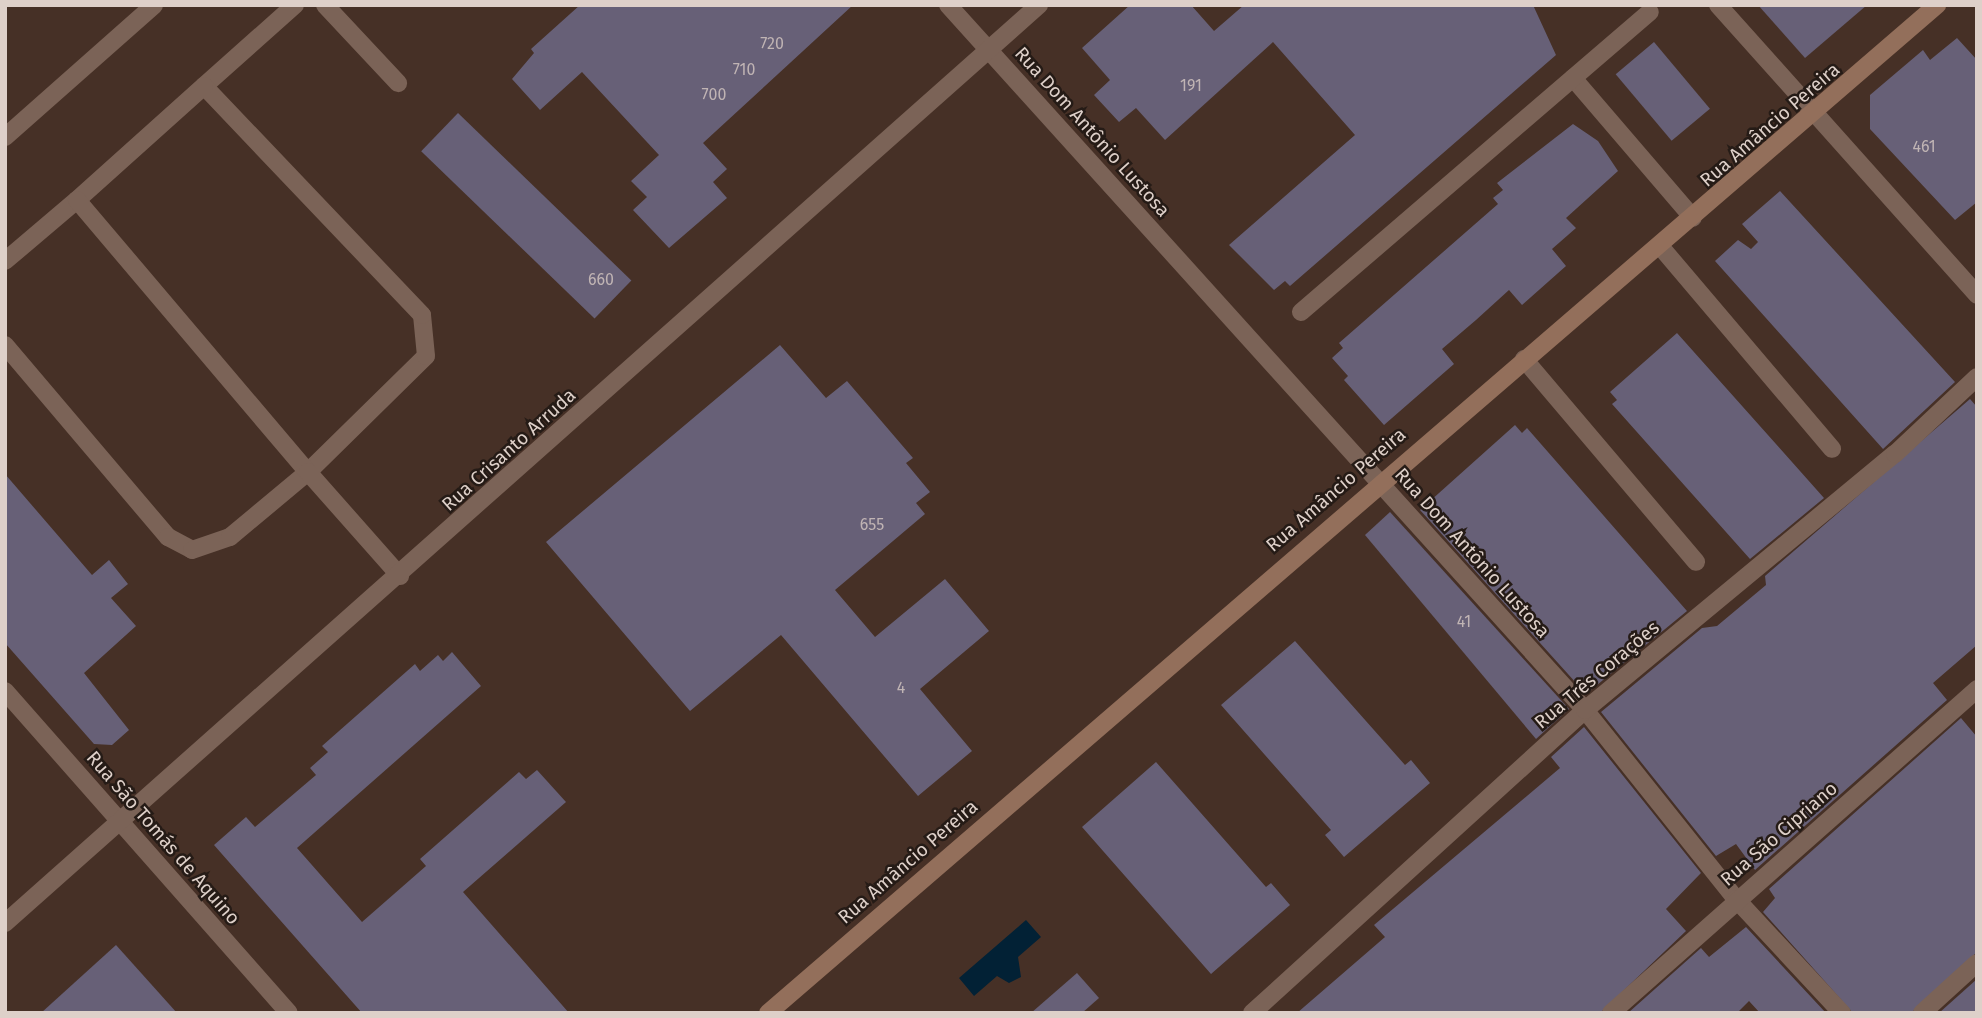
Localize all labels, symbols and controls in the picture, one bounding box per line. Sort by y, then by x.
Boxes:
house number: 720 [760,34,784,54]
street label: Rua Dom Antônio Lustosa [1010,42,1174,222]
street label: Rua Amâncio Pereira [1696,58,1844,192]
house number: 710 [733,60,755,80]
house number: 191 [1180,76,1202,96]
house number: 700 [702,85,726,105]
house number: 461 [1912,137,1936,157]
house number: 660 [588,270,614,290]
street label: Rua Crisanto Arruda [437,384,581,516]
street label: Rua Amâncio Pereira [1262,423,1410,557]
street label: Rua Dom Antônio Lustosa [1390,463,1554,643]
house number: 655 [860,515,884,535]
house number: 41 [1457,612,1471,632]
street label: Rua Três Corações [1530,616,1664,734]
house number: 4 [897,678,905,698]
street label: Rua São Tomás de Aquino [81,747,245,929]
street label: Rua São Cipriano [1716,777,1842,891]
street label: Rua Amâncio Pereira [834,795,982,929]

